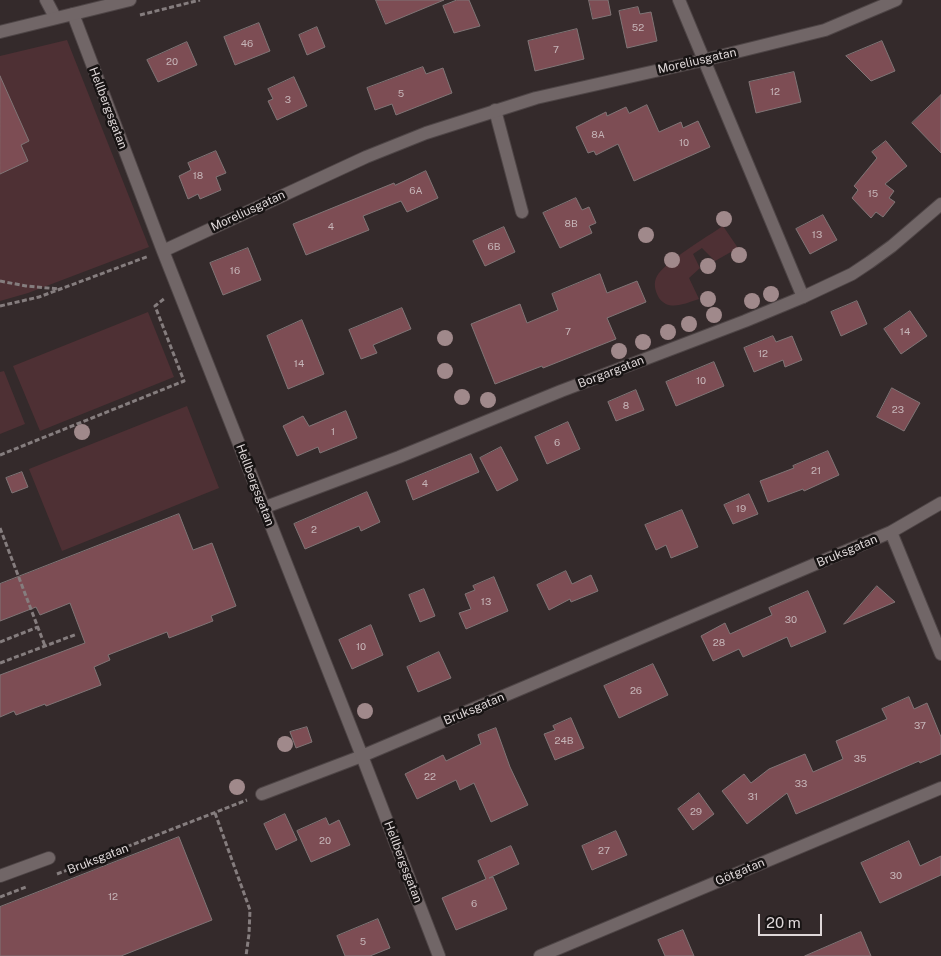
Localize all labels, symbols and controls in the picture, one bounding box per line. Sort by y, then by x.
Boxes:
house number: 52 [632,22,644,34]
house number: 46 [241,38,253,50]
house number: 7 [553,44,559,56]
street label: Moreliusgatan [656,45,738,77]
house number: 20 [166,56,178,68]
street label: Hellbergsgatan [86,65,130,151]
house number: 12 [770,86,780,98]
house number: 5 [398,88,404,100]
house number: 3 [285,94,291,106]
house number: 8A [591,129,605,141]
house number: 10 [679,137,689,149]
house number: 18 [193,170,203,182]
house number: 6A [409,185,423,197]
street label: Moreliusgatan [209,188,287,234]
house number: 15 [868,188,878,200]
house number: 8B [564,218,578,230]
house number: 4 [328,221,334,233]
house number: 13 [812,229,822,241]
house number: 6B [488,241,500,253]
house number: 16 [230,265,240,277]
house number: 7 [565,326,571,338]
house number: 14 [900,326,910,338]
house number: 12 [758,348,768,360]
street label: Borgargatan [576,353,646,391]
house number: 14 [294,358,304,370]
house number: 10 [696,375,706,387]
house number: 8 [623,400,629,412]
house number: 23 [892,404,904,416]
house number: 1 [331,426,335,438]
house number: 6 [554,437,560,449]
street label: Hellbergsgatan [233,442,277,528]
house number: 21 [811,465,821,477]
house number: 4 [422,478,428,490]
house number: 19 [736,503,746,515]
house number: 2 [311,524,317,536]
street label: Bruksgatan [815,532,879,570]
house number: 13 [481,596,491,608]
house number: 30 [785,614,797,626]
house number: 28 [713,637,725,649]
house number: 10 [356,641,366,653]
house number: 26 [630,685,642,697]
street label: Bruksgatan [442,690,506,728]
house number: 37 [914,720,926,732]
house number: 24B [555,735,573,747]
house number: 35 [854,753,866,765]
house number: 22 [424,771,436,783]
house number: 33 [795,778,807,790]
house number: 31 [748,791,758,803]
house number: 29 [690,806,702,818]
street label: Hellbergsgatan [381,819,425,905]
house number: 20 [319,835,331,847]
street label: Bruksgatan [65,841,131,877]
house number: 27 [598,845,610,857]
street label: Götgatan [713,855,767,889]
house number: 30 [890,870,902,882]
house number: 12 [108,891,118,903]
house number: 6 [471,898,477,910]
scale bar [761,904,825,936]
text: 20 m [766,914,801,931]
house number: 5 [360,936,366,948]

